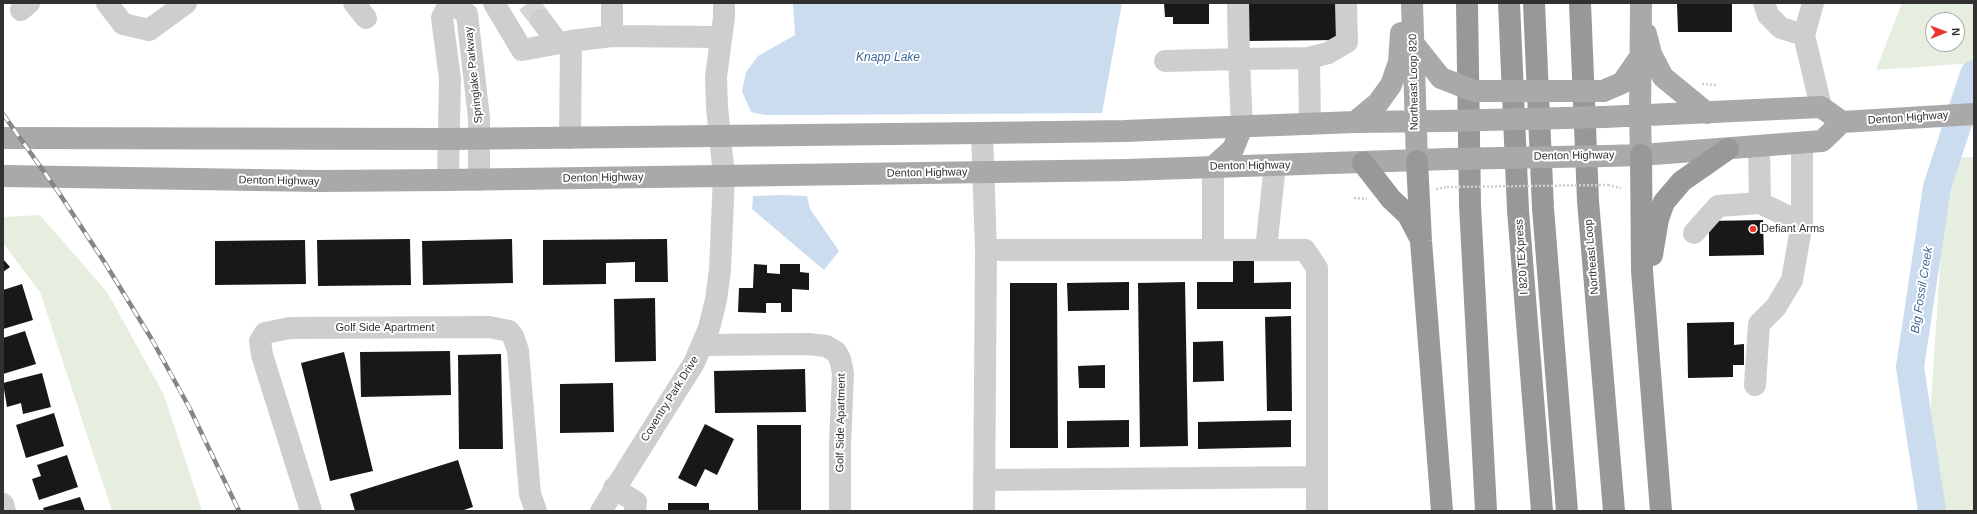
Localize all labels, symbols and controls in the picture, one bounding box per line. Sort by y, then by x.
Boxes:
north arrow [1925,12,1965,52]
street label: Springlake Parkway [462,26,486,124]
text: N [1950,28,1962,36]
street label: Northeast Loop 820 [1407,34,1421,130]
water label: Knapp Lake [856,51,920,65]
street label: Denton Highway [1867,109,1949,127]
street label: Denton Highway [1534,149,1614,163]
street label: Denton Highway [1210,159,1290,173]
street label: Denton Highway [887,166,967,180]
street label: Denton Highway [563,171,643,185]
street label: Denton Highway [239,174,319,188]
street label: I 820 TEXpress [1513,219,1531,295]
street label: Northeast Loop [1582,219,1602,295]
place label: Defiant Arms [1761,222,1825,236]
marker: Defiant Arms [1748,224,1758,234]
water label: Big Fossil Creek [1908,246,1936,334]
street label: Golf Side Apartment [335,321,435,335]
street label: Coventry Park Drive [638,354,702,444]
street label: Golf Side Apartment [834,373,848,473]

